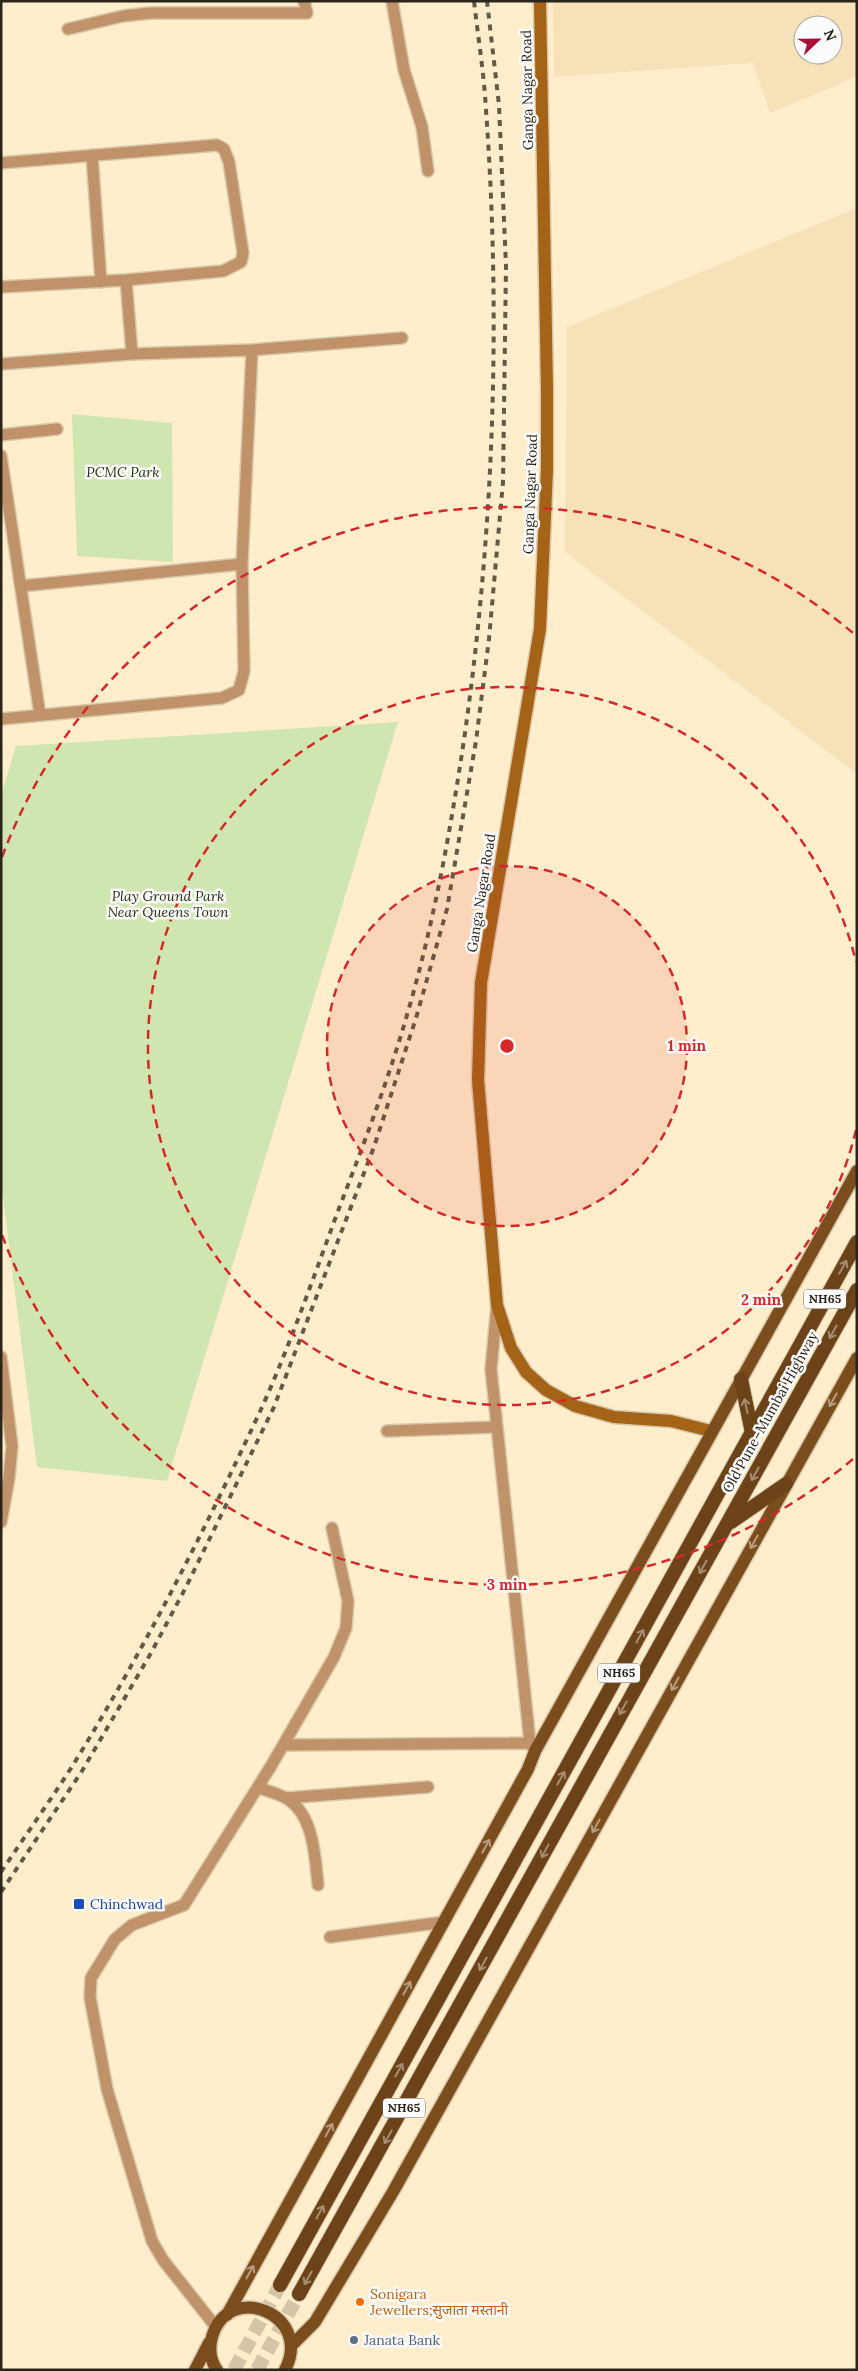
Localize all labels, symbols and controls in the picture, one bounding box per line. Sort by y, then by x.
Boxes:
north arrow [793,15,843,65]
text: N [820,27,840,44]
street label: Ganga Nagar Road [517,30,537,150]
street label: Ganga Nagar Road [519,434,541,554]
park label: PCMC Park [86,463,160,481]
street label: Ganga Nagar Road [463,832,499,954]
park label: Play Ground Park Near Queens Town [107,887,229,921]
text: 1 min [668,1036,707,1055]
centre of rings [498,1037,516,1055]
one-way arrow [838,1260,848,1275]
text: 2 min [741,1290,782,1309]
road number: NH65 [804,1290,846,1308]
one-way arrow [828,1325,838,1340]
street label: Old Pune–Mumbai Highway [718,1328,822,1496]
one-way arrow [828,1393,838,1408]
one-way arrow [741,1399,751,1415]
one-way arrow [749,1467,759,1481]
one-way arrow [749,1534,758,1549]
one-way arrow [698,1559,708,1574]
text: 3 min [487,1575,528,1594]
one-way arrow [636,1629,645,1644]
road number: NH65 [598,1664,640,1682]
one-way arrow [670,1676,679,1691]
one-way arrow [618,1701,628,1715]
one-way arrow [557,1771,566,1786]
one-way arrow [591,1818,600,1833]
one-way arrow [481,1838,491,1853]
one-way arrow [540,1843,550,1858]
place label: Chinchwad [90,1895,163,1913]
marker: Chinchwad [72,1897,86,1911]
one-way arrow [478,1956,488,1970]
one-way arrow [403,1981,413,1995]
one-way arrow [395,2063,404,2078]
road number: NH65 [383,2098,425,2118]
one-way arrow [325,2123,334,2138]
one-way arrow [382,2129,392,2143]
one-way arrow [316,2206,326,2220]
one-way arrow [246,2266,256,2280]
one-way arrow [303,2270,312,2285]
place label: Sonigara Jewellers;सुजाता मस्तानी [369,2285,509,2320]
marker: Sonigara Jewellers;सुजाता मस्तानी [354,2296,366,2308]
place label: Janata Bank [363,2331,441,2349]
marker: Janata Bank [348,2334,360,2346]

